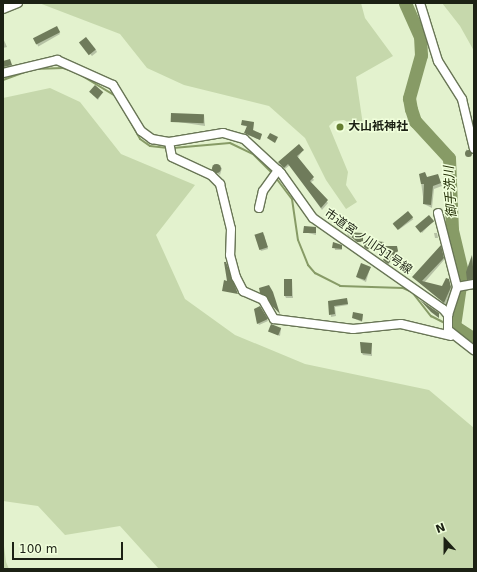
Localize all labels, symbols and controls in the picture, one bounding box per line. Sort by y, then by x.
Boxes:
place label: 大山衹神社 [348,120,408,134]
marker: 大山衹神社 [335,122,345,132]
water label: 御手洗川 [442,166,460,218]
street label: 市道宮ノ川内1号線 [321,206,415,278]
north arrow [425,520,465,560]
text: N [434,521,447,536]
scale bar [14,534,125,560]
text: 100 m [19,542,57,556]

